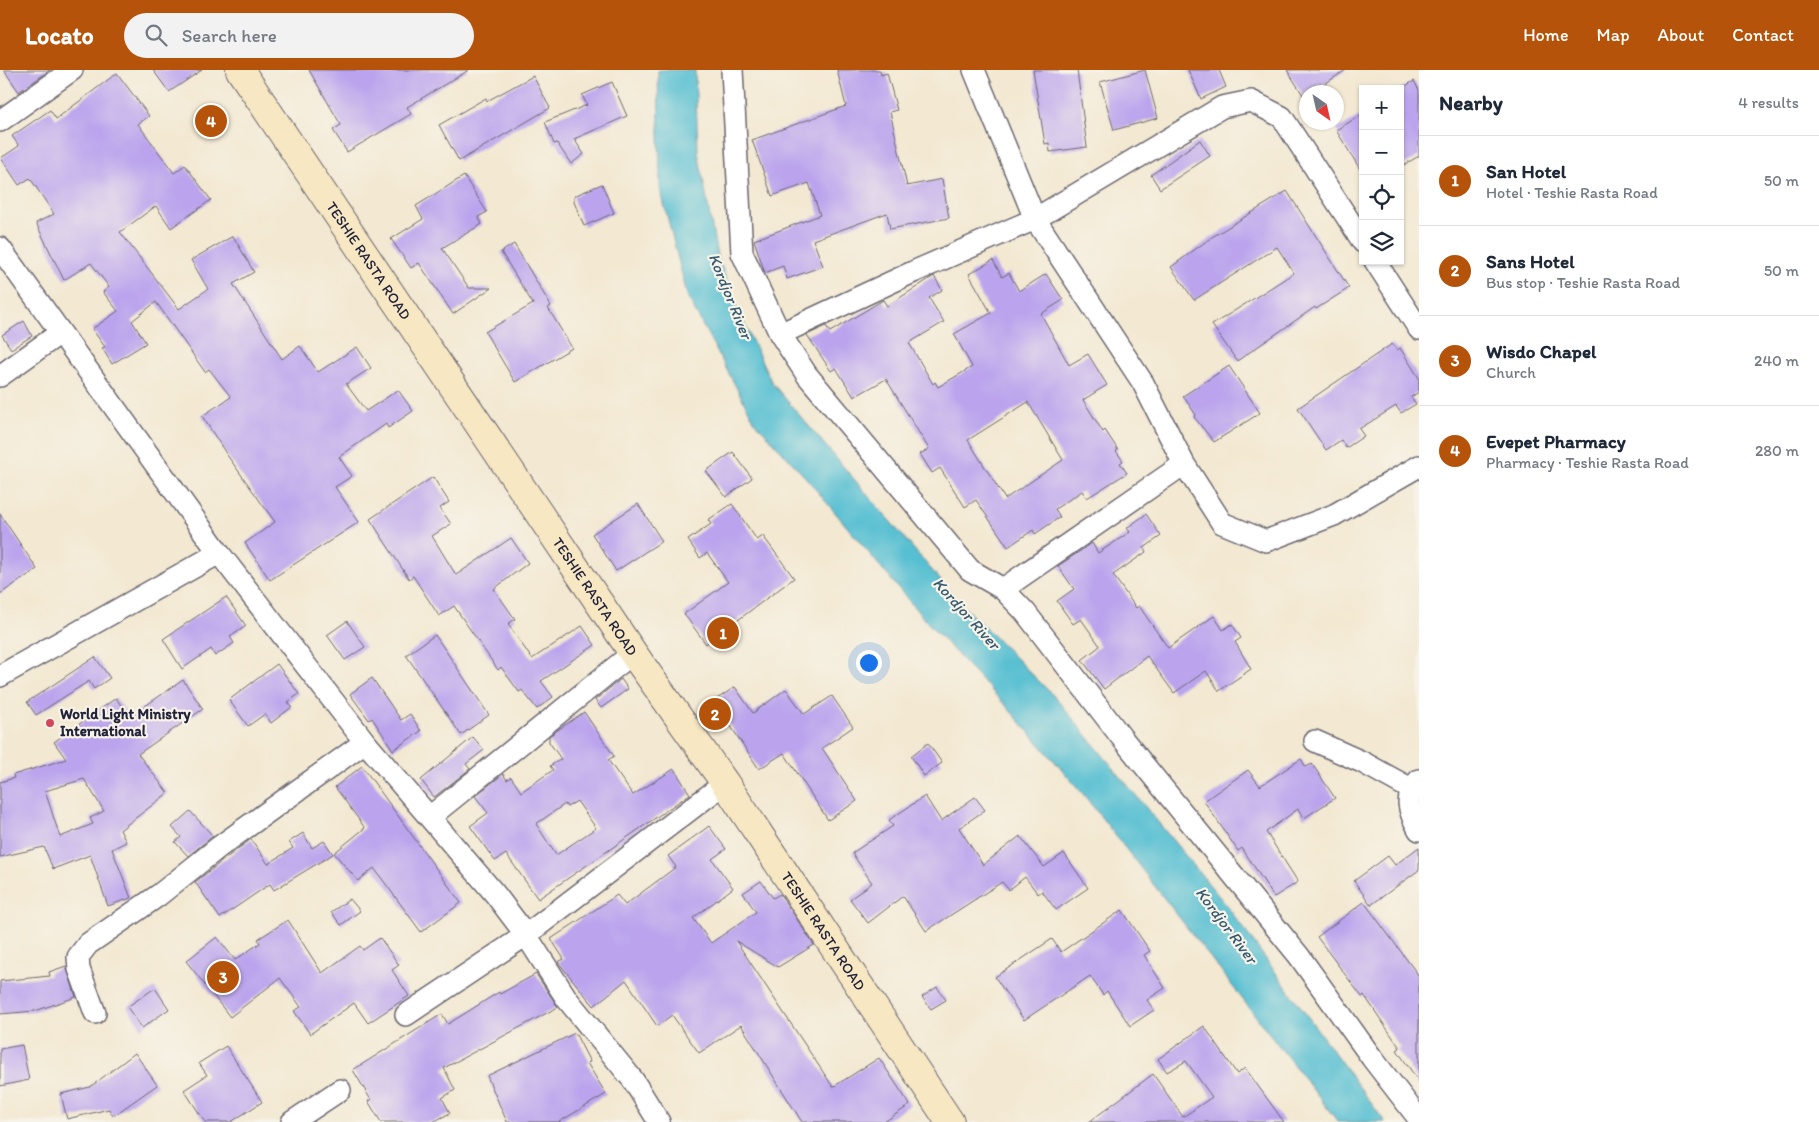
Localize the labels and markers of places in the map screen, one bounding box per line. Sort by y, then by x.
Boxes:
pin: 4 [195,102,227,140]
pin: 1 [707,614,739,652]
pin: 2 [699,695,731,733]
place label: World Light Ministry International [60,705,192,740]
marker: World Light Ministry International [44,717,56,729]
pin: 3 [207,958,239,996]

